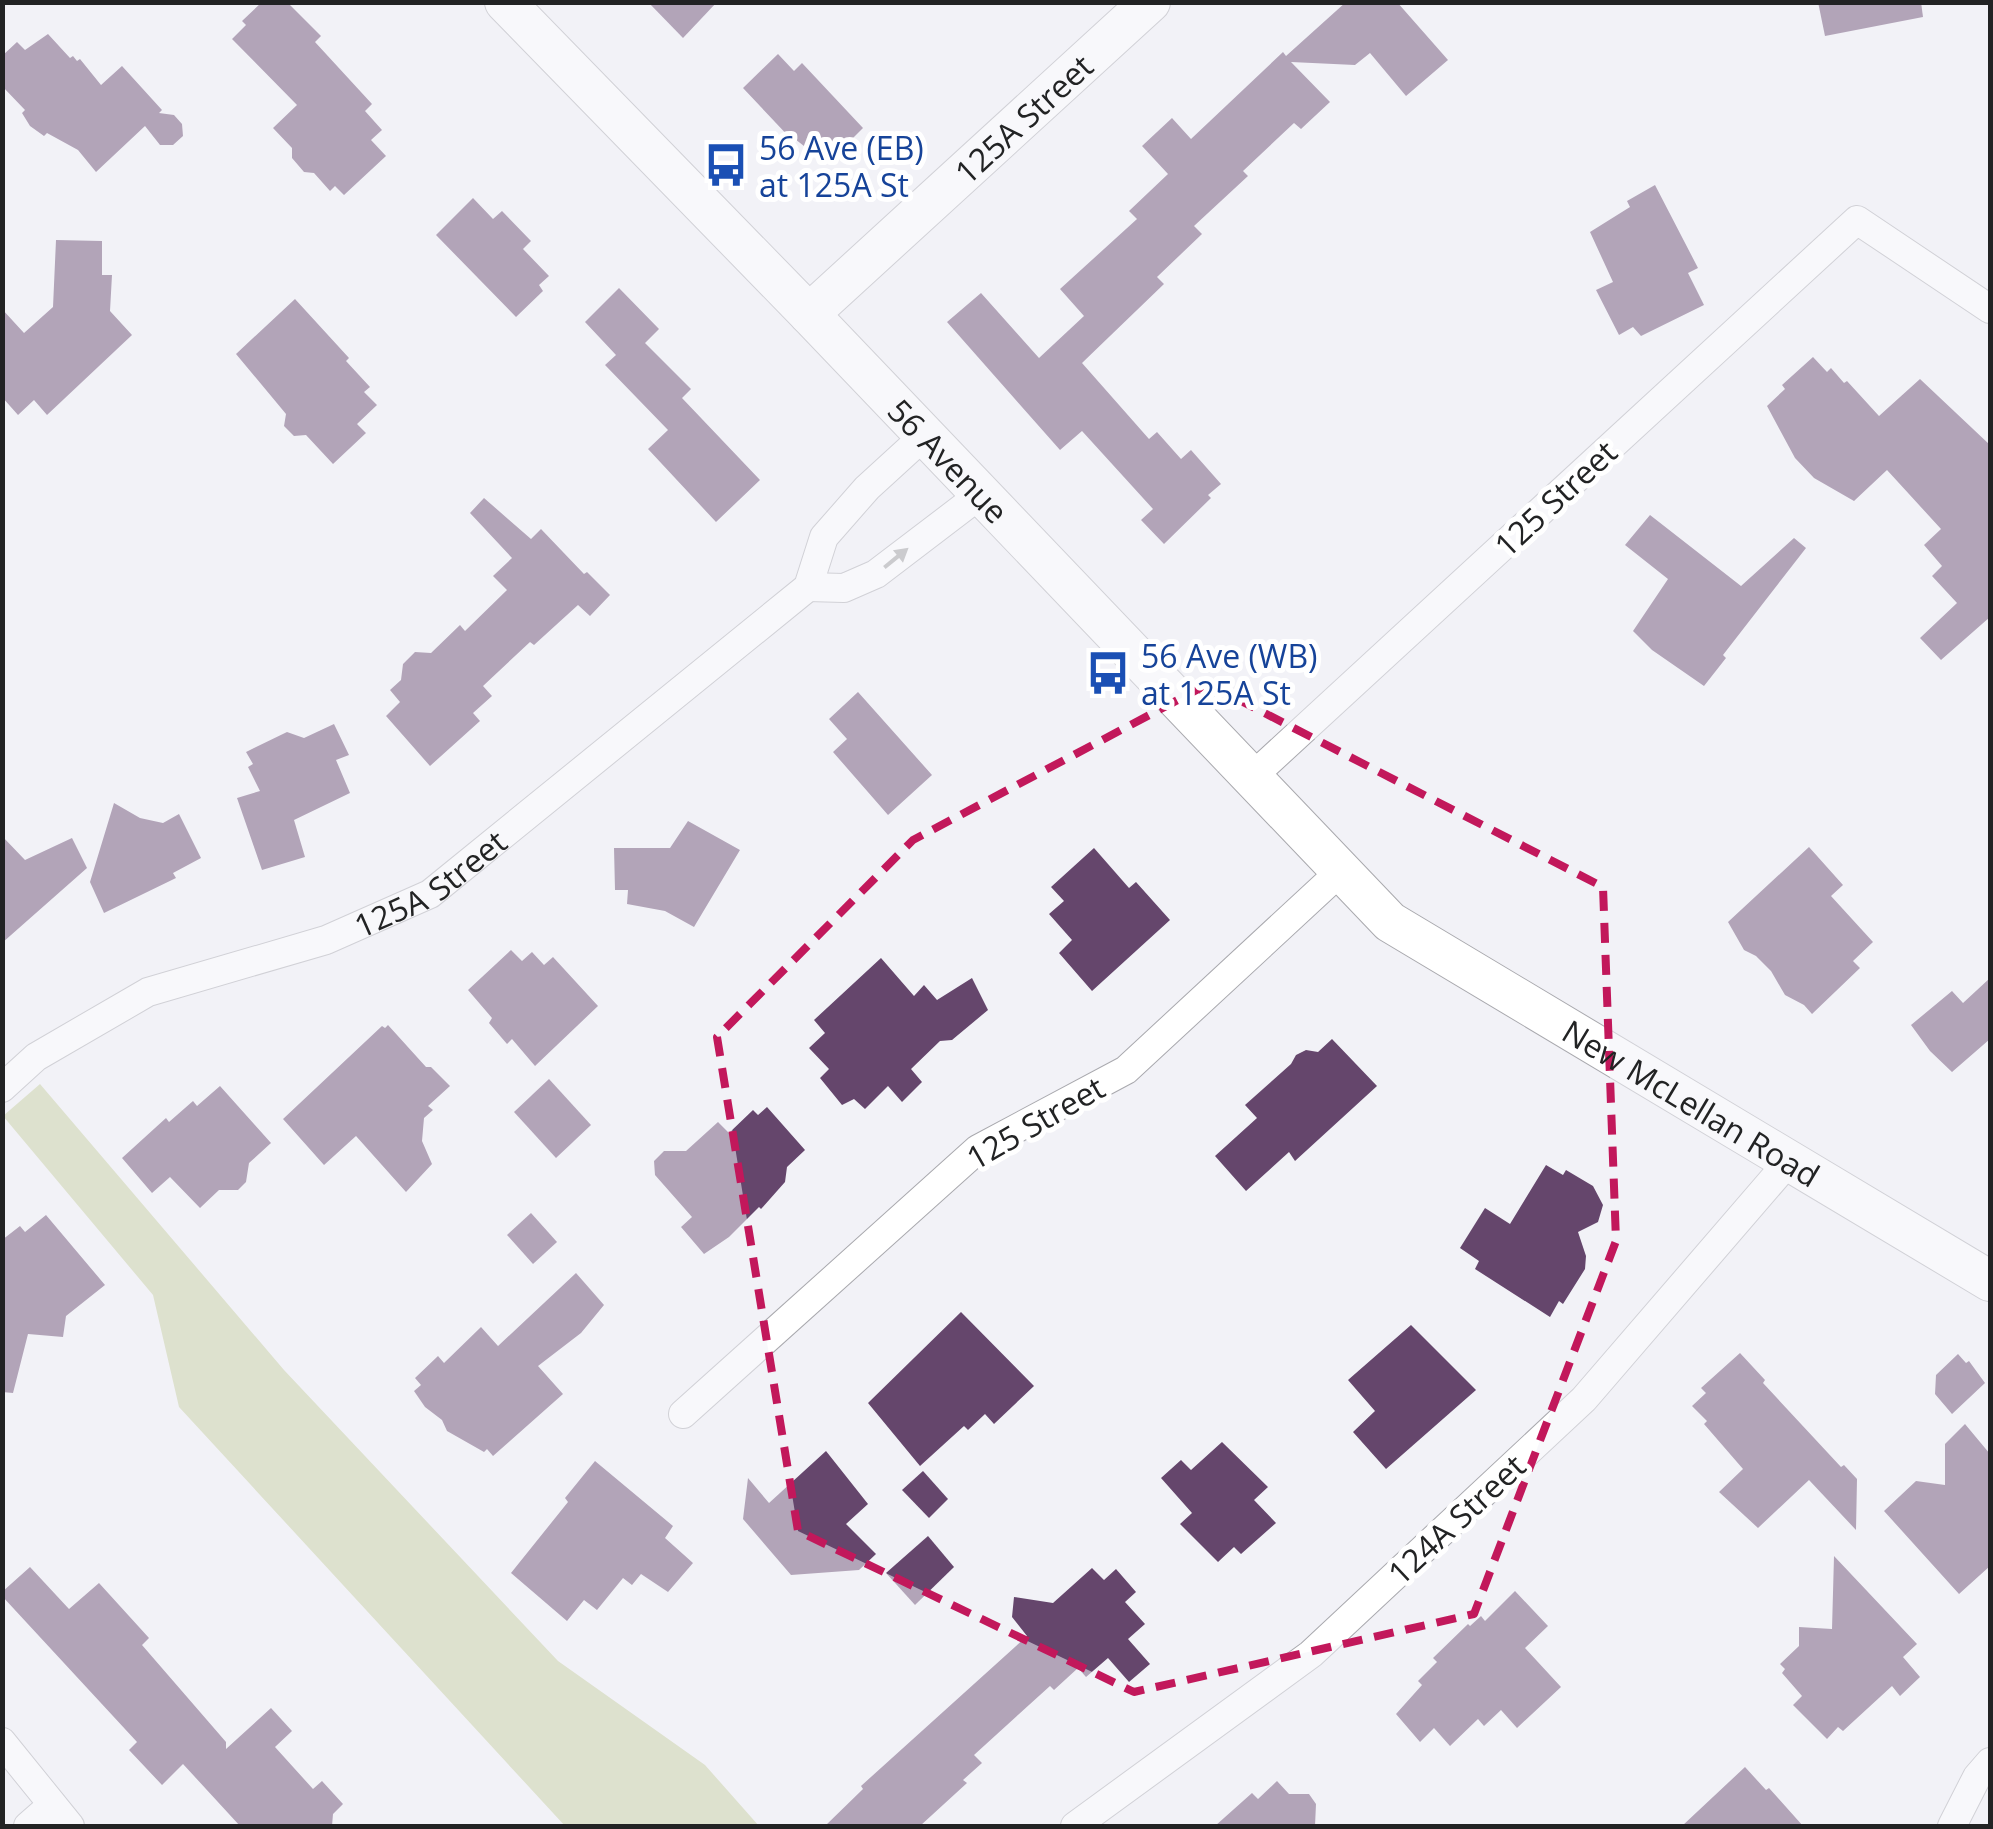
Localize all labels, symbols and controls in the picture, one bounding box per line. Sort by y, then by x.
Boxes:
street label: 125A Street [945,44,1101,192]
place label: 56 Ave (EB) at 125A St [759,126,924,206]
bus stop icon: 56 Ave (EB) at 125A St [702,141,750,189]
street label: 56 Avenue [879,389,1018,532]
street label: 125 Street [1485,430,1625,566]
one-way arrow [884,548,909,569]
place label: 56 Ave (WB) at 125A St [1141,634,1318,714]
bus stop icon: 56 Ave (WB) at 125A St [1084,649,1132,697]
street label: 125A Street [347,819,515,946]
street label: New McLellan Road [1555,1009,1828,1196]
street label: 125 Street [958,1065,1112,1179]
street label: 124A Street [1378,1444,1534,1594]

